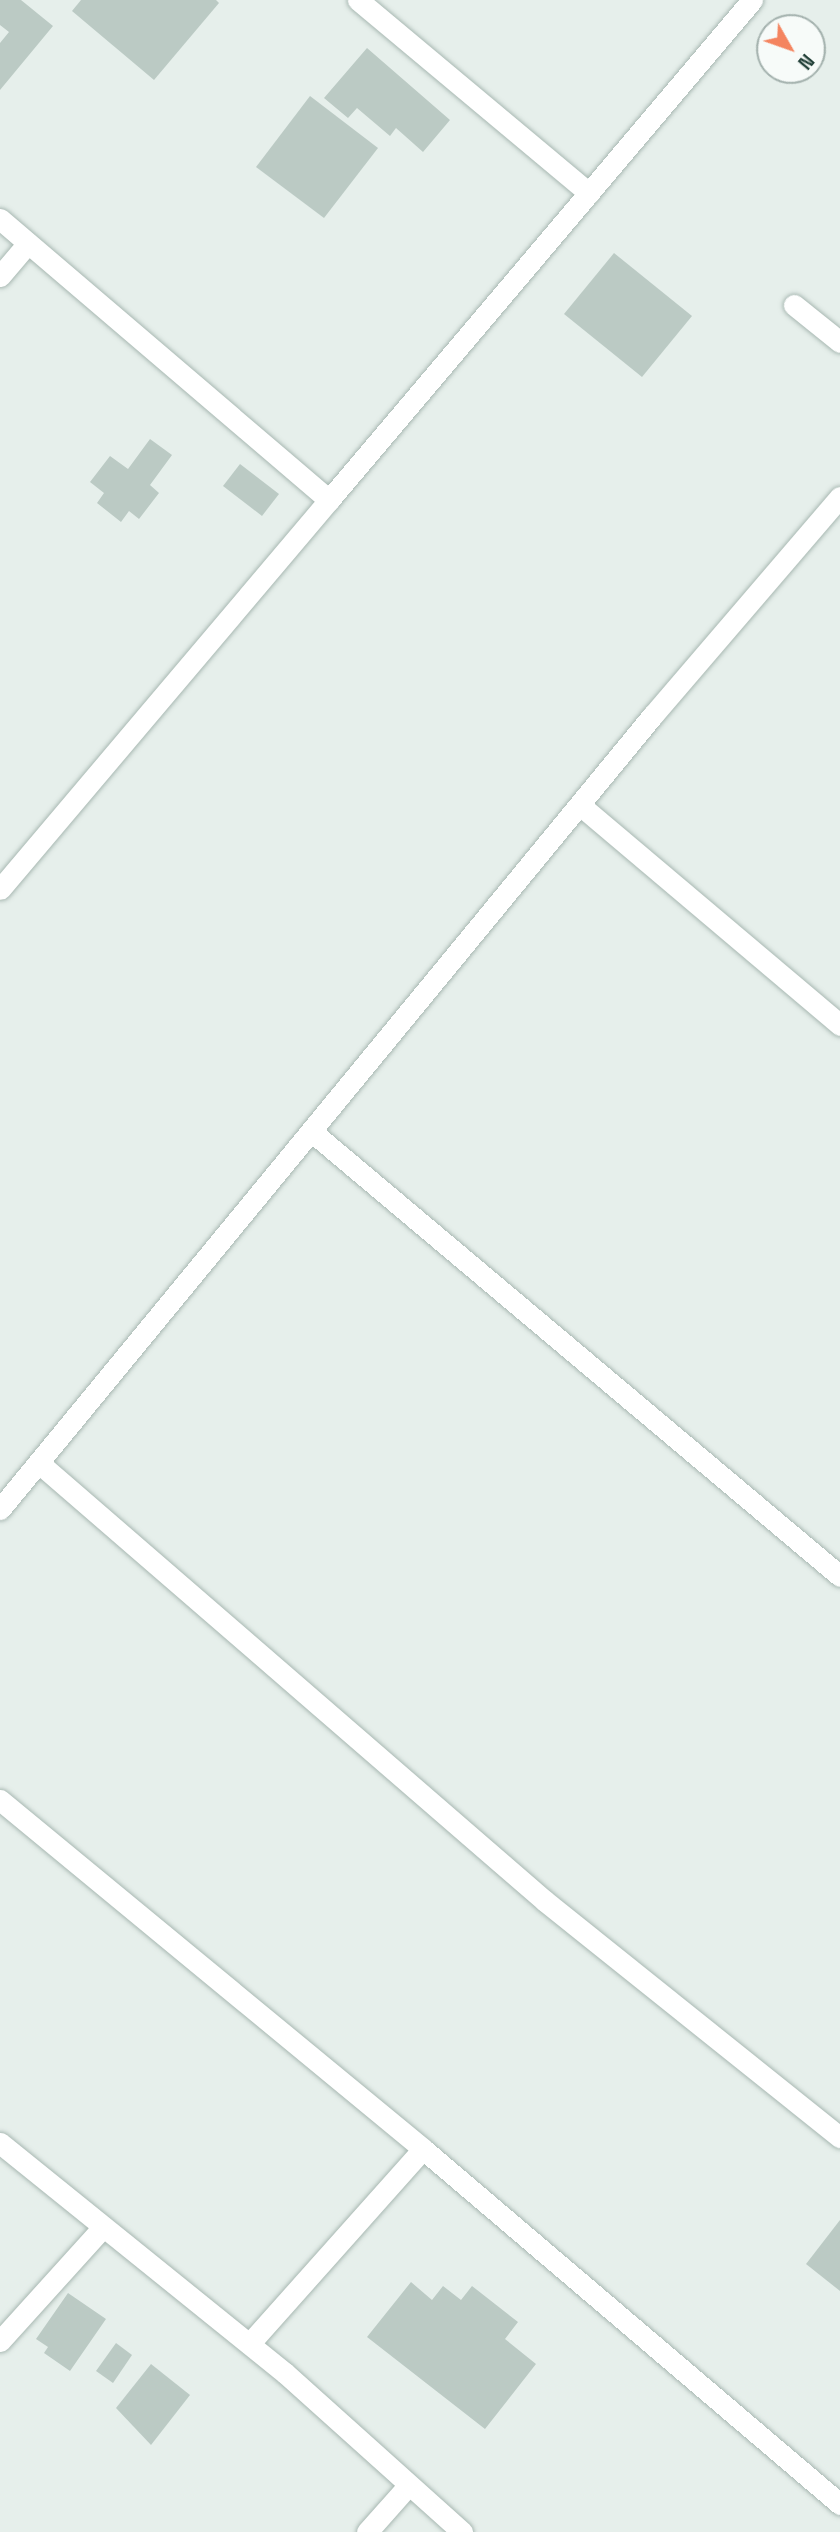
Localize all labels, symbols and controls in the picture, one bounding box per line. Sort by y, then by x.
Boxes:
north arrow [756,14,826,84]
text: N [792,49,820,74]

